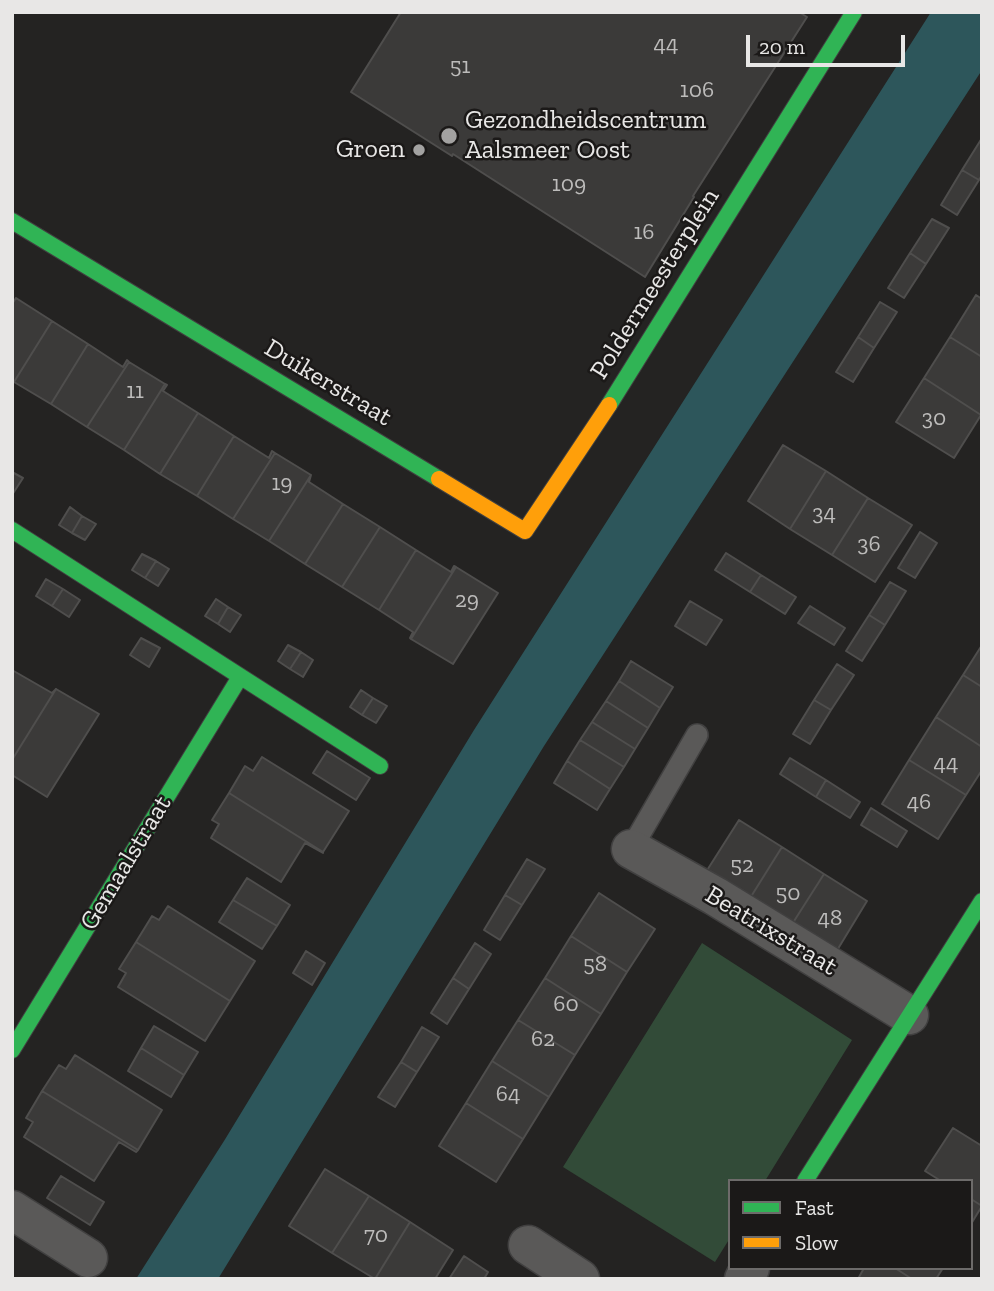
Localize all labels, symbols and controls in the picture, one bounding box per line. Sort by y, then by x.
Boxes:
scale bar [749,21,908,65]
house number: 44 [654,30,678,58]
text: 20 m [759,34,805,59]
house number: 51 [450,52,470,80]
house number: 106 [680,76,714,104]
place label: Gezondheidscentrum Aalsmeer Oost [465,105,706,166]
marker: Gezondheidscentrum Aalsmeer Oost [439,126,459,146]
place label: Groen [336,134,405,166]
marker: Groen [411,142,427,158]
house number: 109 [552,170,586,198]
street label: Poldermeesterplein [584,183,726,385]
house number: 16 [633,218,655,246]
street label: Duikerstraat [259,333,397,433]
house number: 11 [126,377,144,405]
house number: 30 [922,404,946,432]
house number: 19 [271,469,293,497]
house number: 34 [812,499,836,527]
house number: 36 [857,530,881,558]
house number: 29 [455,586,479,614]
house number: 44 [934,749,958,777]
house number: 46 [907,788,931,816]
street label: Gemaalstraat [74,790,178,936]
house number: 52 [730,851,754,879]
street label: Beatrixstraat [699,879,843,983]
house number: 50 [775,879,801,907]
house number: 48 [818,904,842,932]
house number: 58 [583,950,607,978]
house number: 60 [553,990,579,1018]
house number: 62 [531,1025,555,1053]
house number: 64 [496,1080,520,1108]
legend [728,1179,973,1270]
text: Fast [795,1195,834,1220]
house number: 70 [364,1221,388,1249]
text: Slow [795,1230,838,1255]

